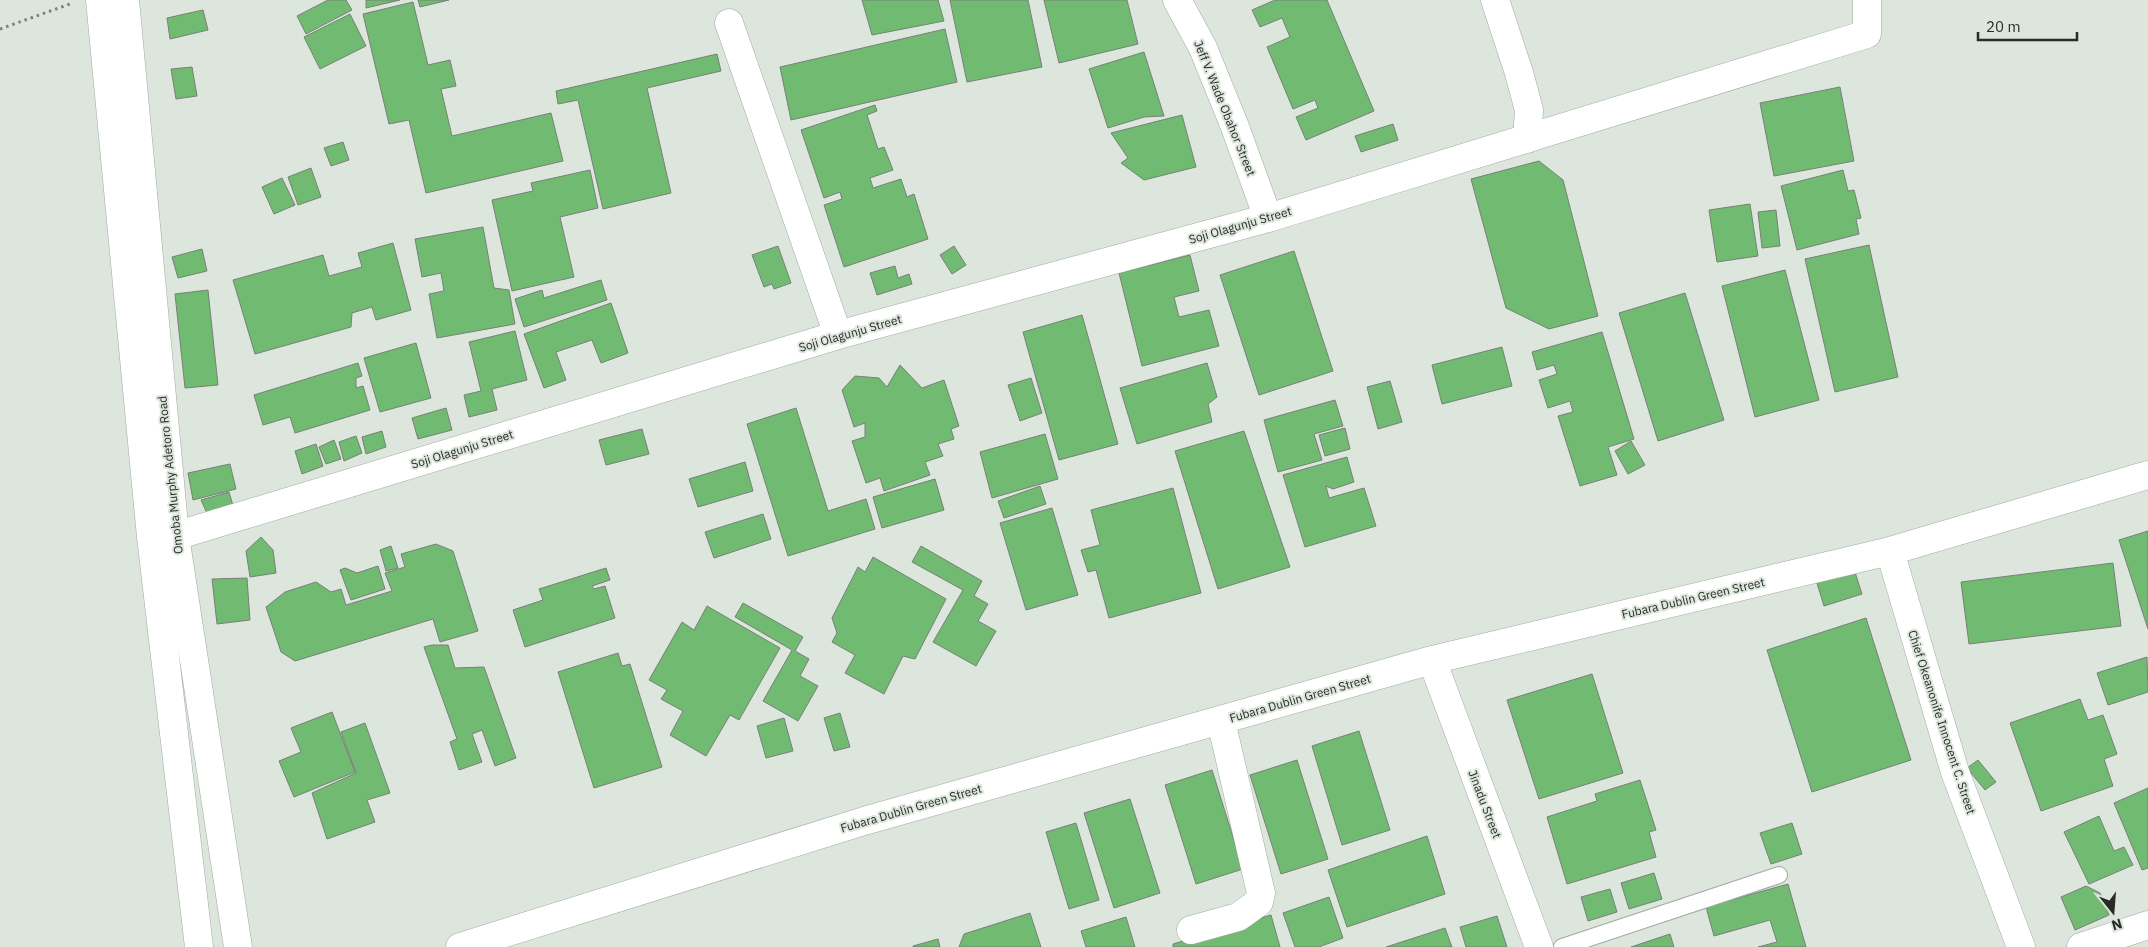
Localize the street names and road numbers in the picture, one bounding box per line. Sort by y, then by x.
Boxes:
street label: Jeff V. Wade Obahor Street [1191,38,1259,178]
street label: Soji Olagunju Street [1187,203,1293,247]
street label: Soji Olagunju Street [797,311,903,355]
street label: Omoba Murphy Adetoro Road [154,395,186,555]
street label: Soji Olagunju Street [409,426,515,472]
street label: Fubara Dublin Green Street [1620,574,1766,622]
street label: Chief Okeanonife Innocent C. Street [1905,628,1979,816]
street label: Fubara Dublin Green Street [1228,671,1372,725]
street label: Jinadu Street [1465,768,1505,840]
street label: Fubara Dublin Green Street [839,781,983,835]

